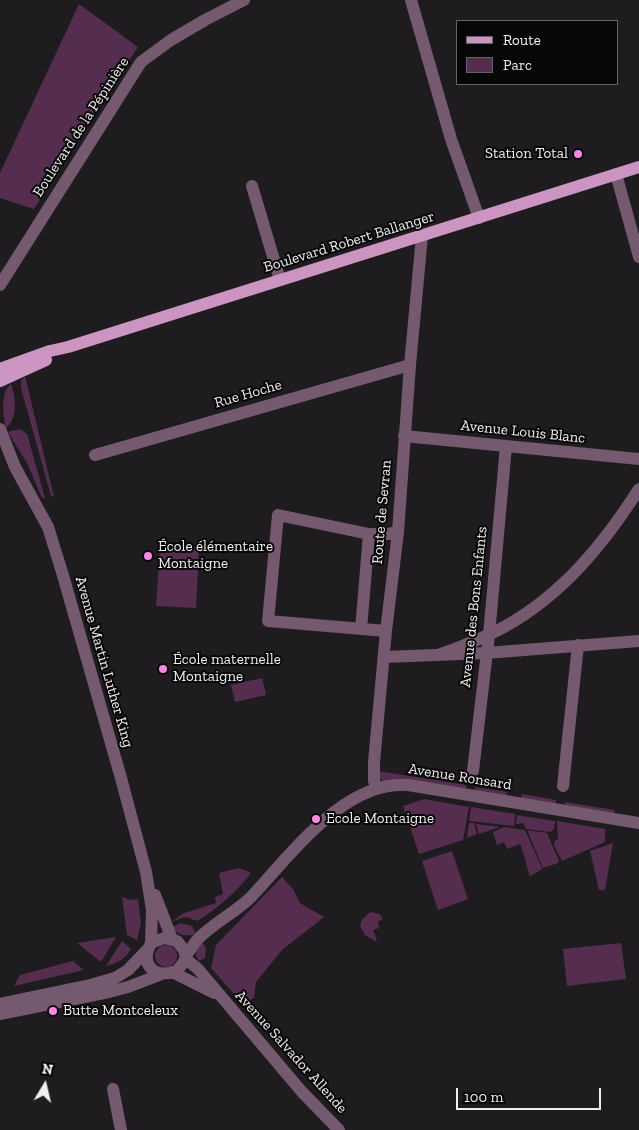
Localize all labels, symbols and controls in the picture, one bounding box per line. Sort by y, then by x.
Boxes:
legend [456,20,619,85]
text: Route [503,31,541,49]
street label: Boulevard de la Pépinière [29,54,133,200]
text: Parc [503,56,532,74]
place label: Station Total [485,145,568,163]
marker: Station Total [572,148,584,160]
street label: Boulevard Robert Ballanger [261,207,437,277]
street label: Rue Hoche [212,376,284,412]
street label: Avenue Louis Blanc [460,417,586,447]
street label: Route de Sevran [368,459,396,565]
street label: Avenue des Bons Enfants [457,526,491,688]
place label: École élémentaire Montaigne [158,538,273,573]
marker: École élémentaire Montaigne [142,550,154,562]
street label: Avenue Martin Luther King [71,574,137,750]
place label: École maternelle Montaigne [173,651,281,686]
marker: École maternelle Montaigne [157,663,169,675]
street label: Avenue Ronsard [407,760,513,794]
place label: Ecole Montaigne [326,810,434,828]
marker: Ecole Montaigne [310,813,322,825]
street label: Avenue Salvador Allende [231,987,351,1117]
place label: Butte Montceleux [63,1002,178,1020]
marker: Butte Montceleux [47,1005,59,1017]
north arrow [20,1060,70,1110]
text: N [41,1060,54,1079]
scale bar [459,1078,604,1110]
text: 100 m [464,1088,503,1106]

